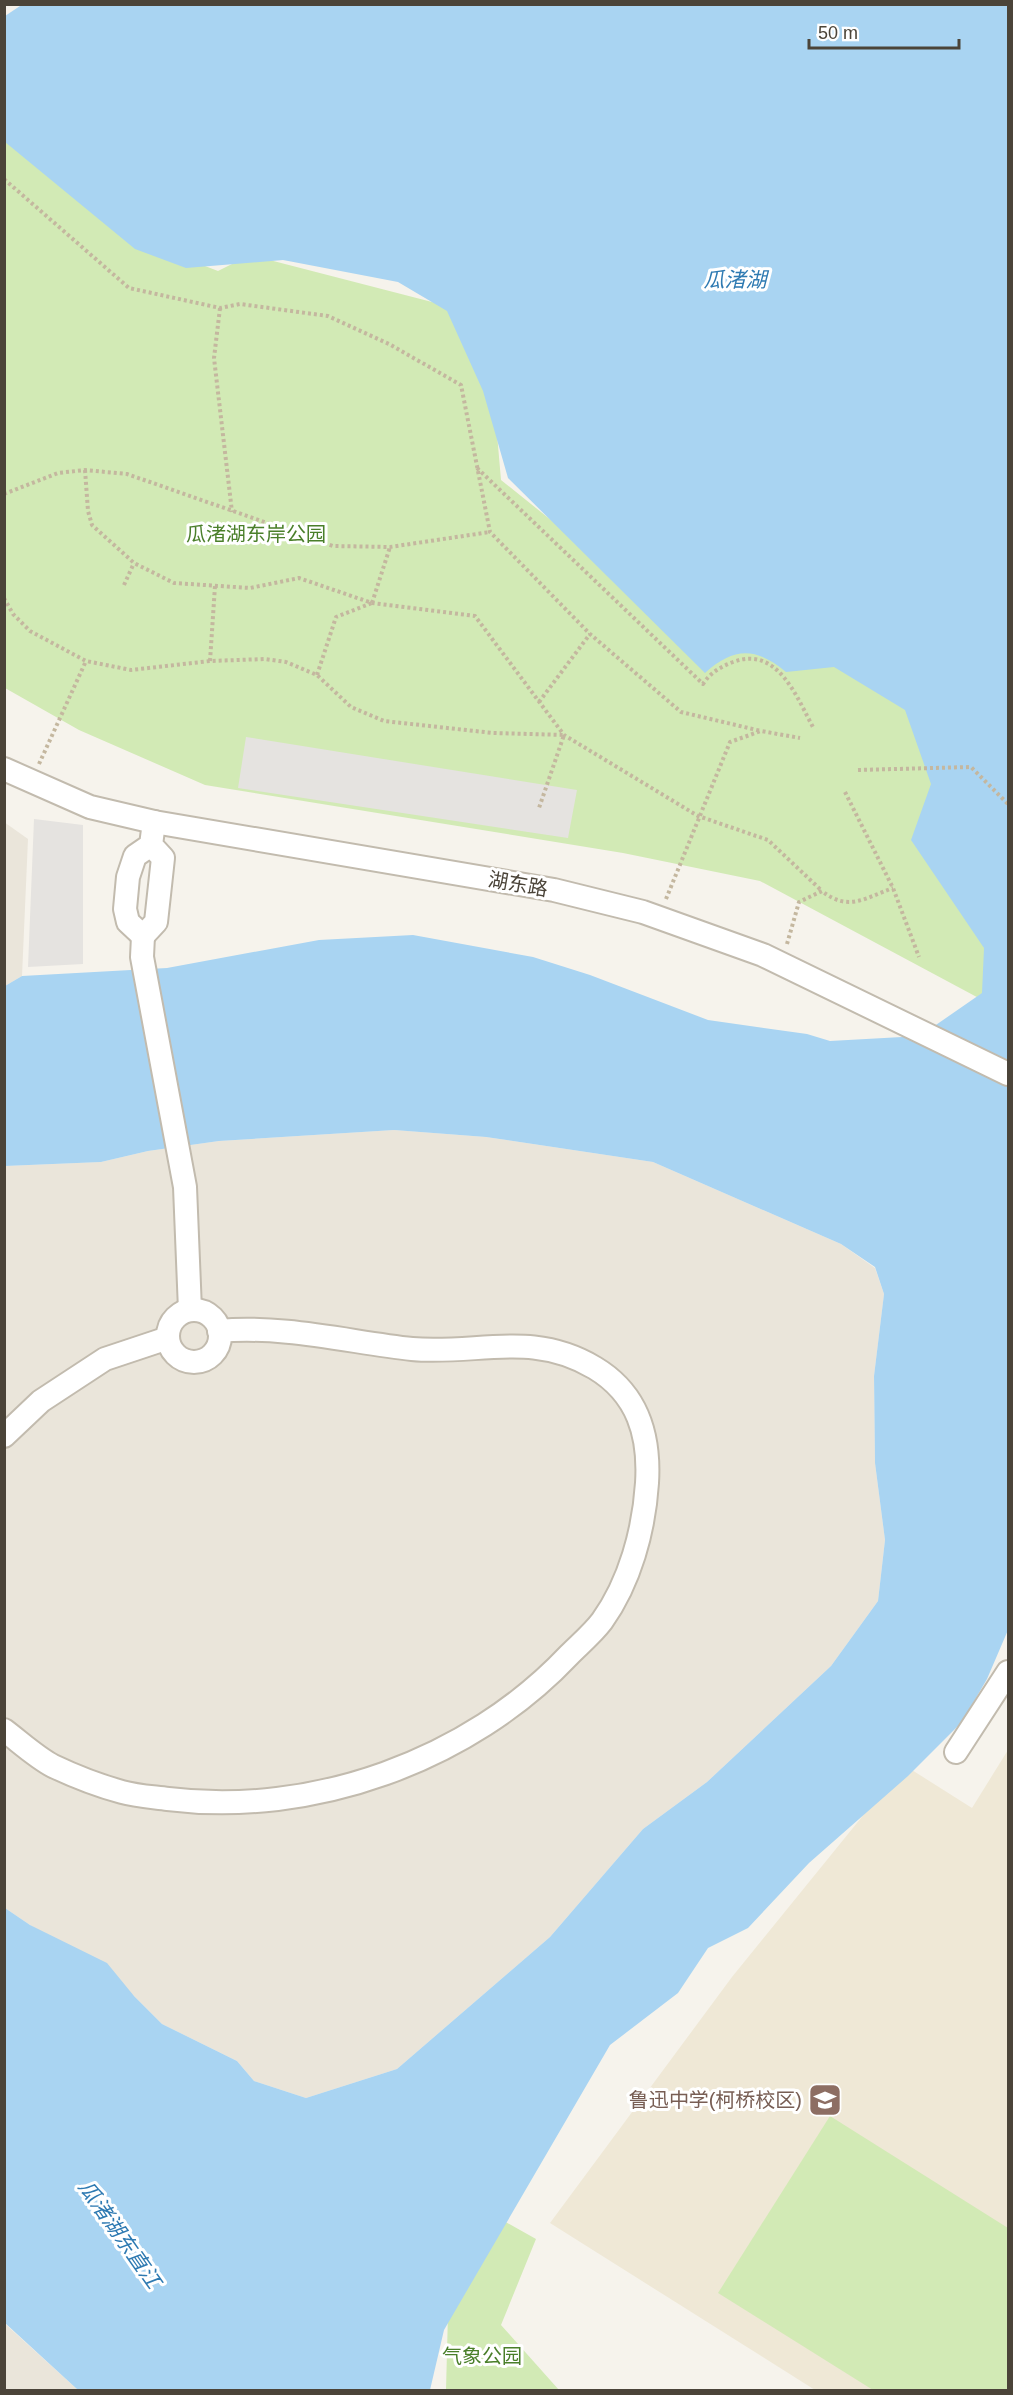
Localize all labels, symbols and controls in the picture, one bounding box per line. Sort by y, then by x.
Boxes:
scale bar [809,12,959,50]
text: 50 m [818,23,858,43]
water label: 瓜渚湖 [704,268,769,291]
park label: 瓜渚湖东岸公园 [186,523,326,545]
street label: 湖东路 [487,868,549,900]
school or university icon: 鲁迅中学(柯桥校区) [807,2082,843,2118]
place label: 鲁迅中学(柯桥校区) [629,2089,802,2111]
water label: 瓜渚湖东直江 [74,2176,167,2294]
park label: 气象公园 [442,2345,522,2367]

